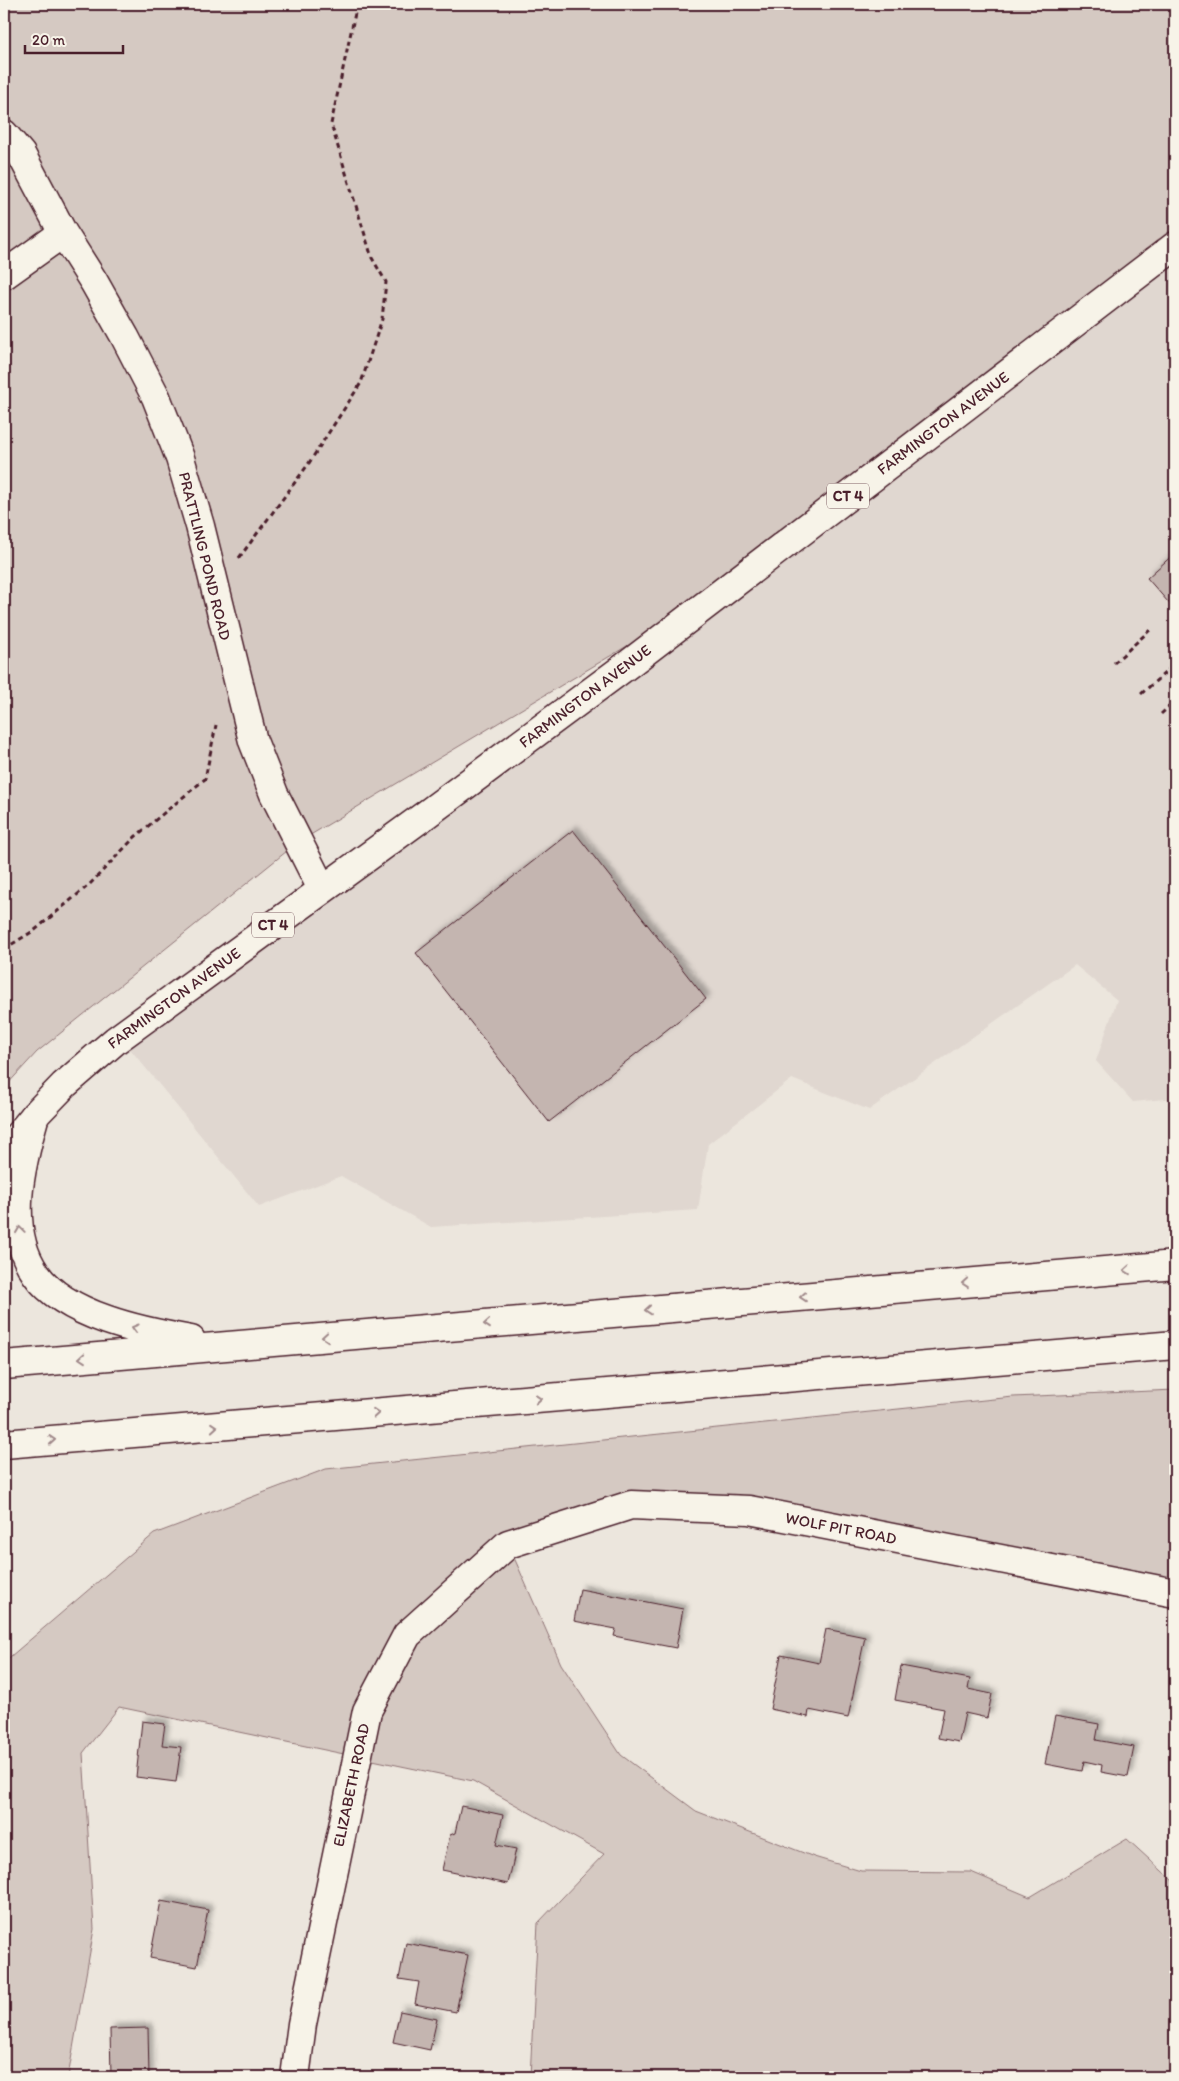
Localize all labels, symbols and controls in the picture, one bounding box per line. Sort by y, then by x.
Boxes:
scale bar [25,22,122,54]
text: 20 m [32,31,66,49]
street label: FARMINGTON AVENUE [873,367,1013,479]
street label: PRATTLING POND ROAD [175,470,235,642]
road number: CT 4 [827,484,869,508]
street label: FARMINGTON AVENUE [515,640,655,752]
road number: CT 4 [252,912,294,938]
street label: FARMINGTON AVENUE [104,943,244,1053]
one-way arrow [16,1225,26,1234]
one-way arrow [1122,1264,1130,1275]
one-way arrow [960,1278,968,1289]
one-way arrow [799,1291,807,1302]
one-way arrow [644,1304,652,1315]
one-way arrow [482,1318,490,1329]
one-way arrow [132,1323,140,1333]
one-way arrow [320,1332,328,1343]
one-way arrow [77,1353,85,1364]
one-way arrow [534,1394,542,1405]
one-way arrow [372,1408,380,1419]
one-way arrow [211,1421,219,1432]
one-way arrow [49,1435,57,1446]
street label: WOLF PIT ROAD [784,1508,899,1548]
street label: ELIZABETH ROAD [329,1721,373,1848]

